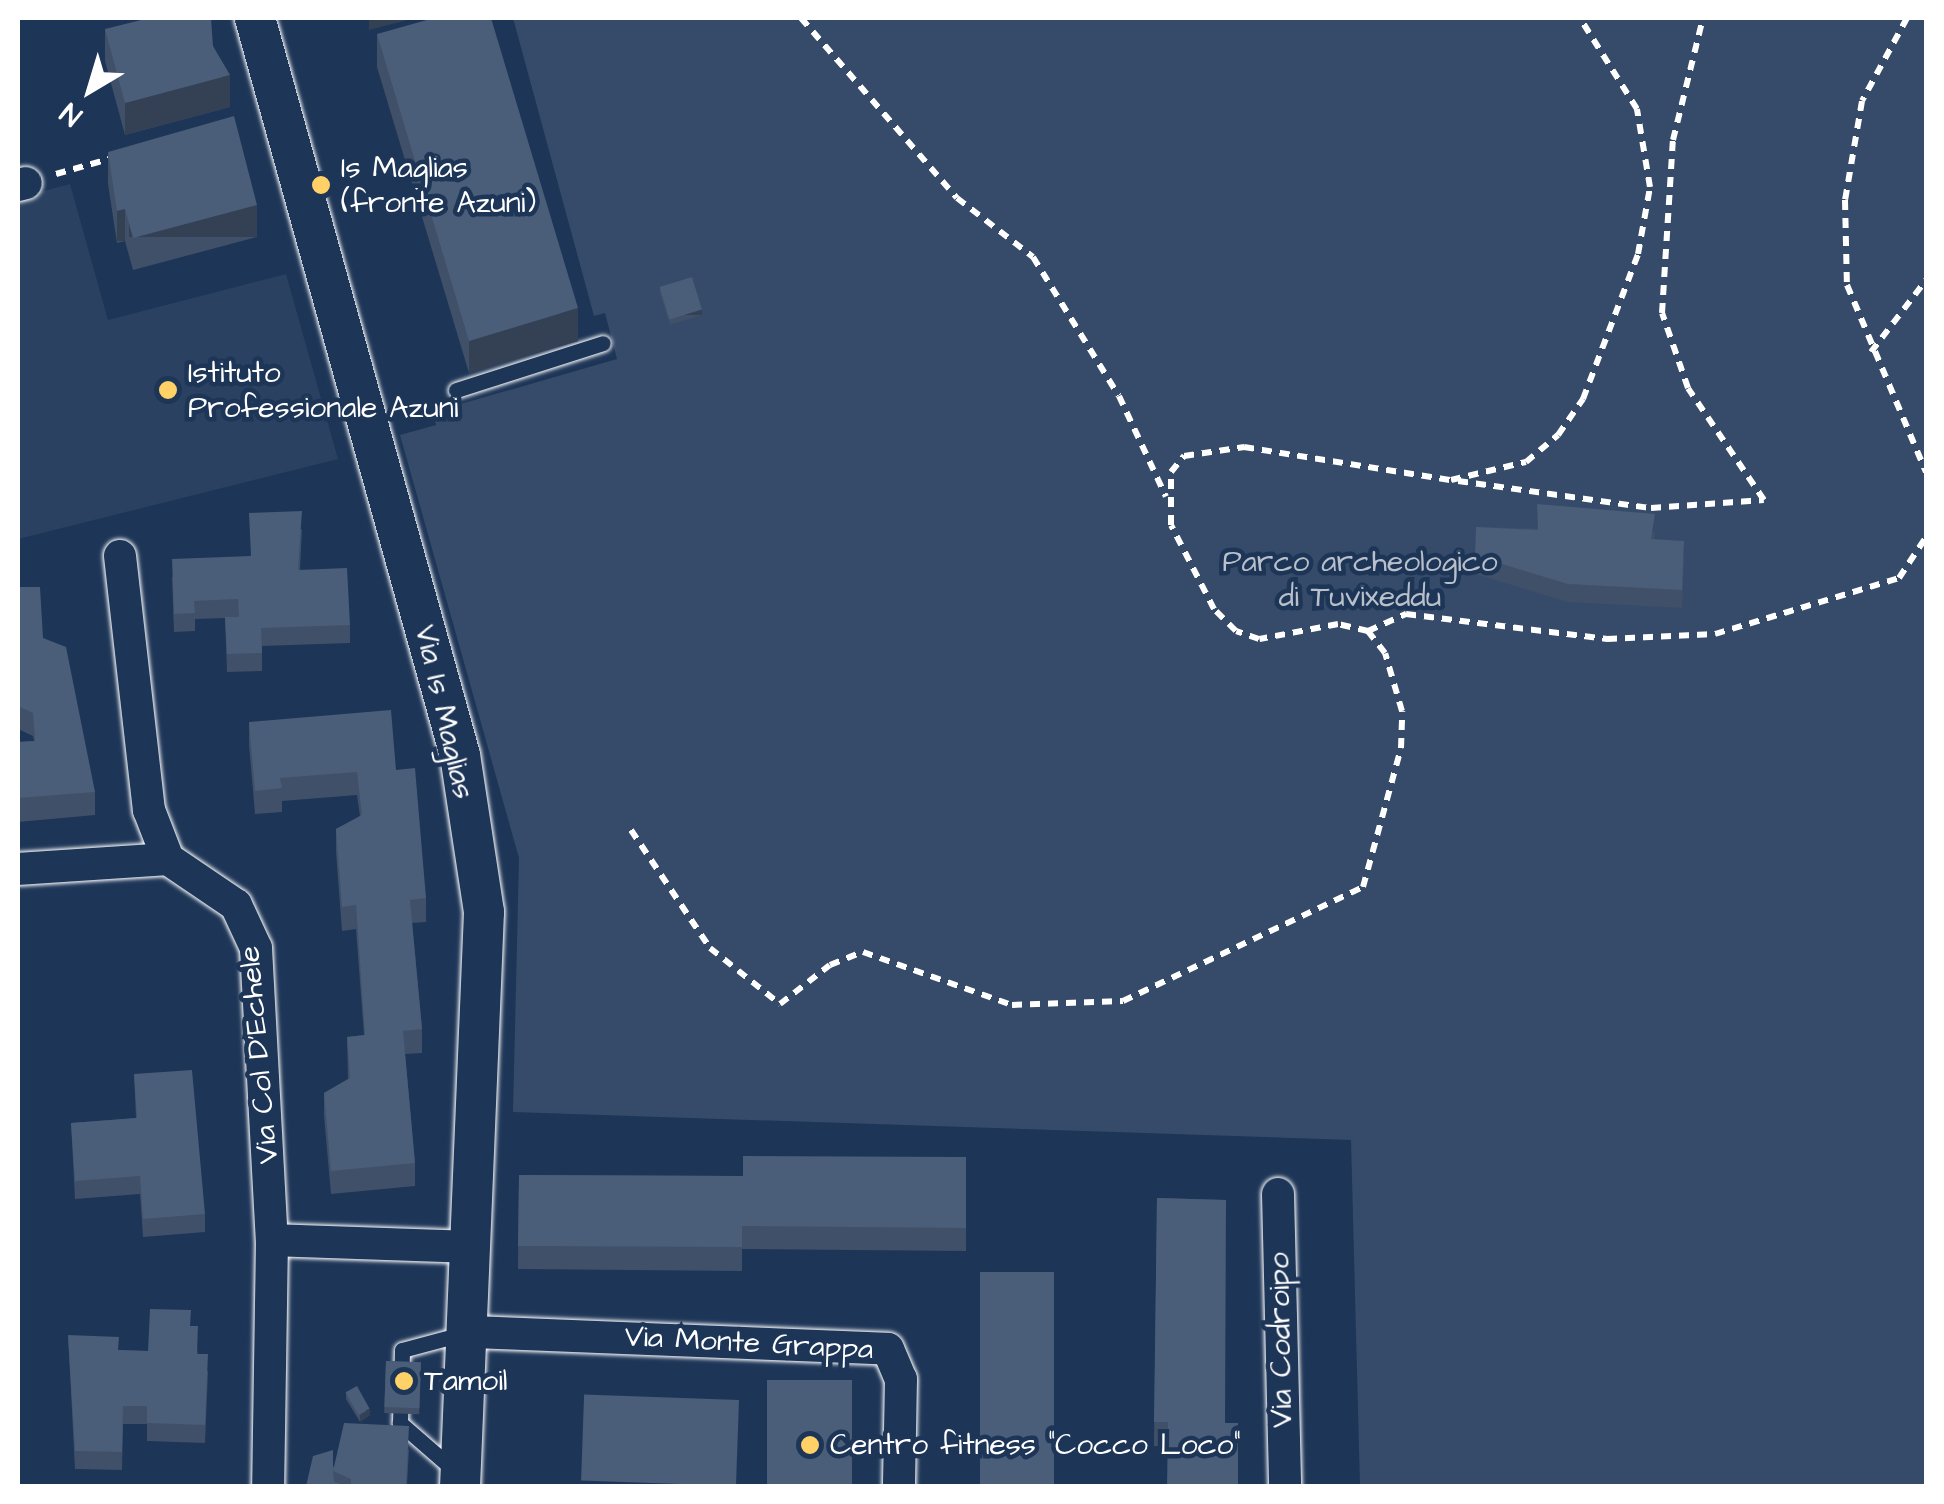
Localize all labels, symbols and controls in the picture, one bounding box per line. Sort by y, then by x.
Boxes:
north arrow [40,40,140,140]
text: N [52,93,90,135]
place label: Is Maglias (fronte Azuni) [341,150,536,220]
marker: Is Maglias (fronte Azuni) [310,174,332,196]
place label: Istituto Professionale Azuni [188,355,458,426]
marker: Istituto Professionale Azuni [157,379,179,401]
park label: Parco archeologico di Tuvixeddu [1222,544,1498,614]
street label: Via Is Maglias [407,622,481,802]
street label: Via Col D'Echele [232,945,286,1165]
street label: Via Codroipo [1261,1252,1301,1428]
street label: Via Monte Grappa [624,1319,874,1367]
place label: Tamoil [424,1363,507,1399]
marker: Tamoil [393,1370,415,1392]
place label: Centro fitness "Cocco Loco" [830,1427,1241,1463]
marker: Centro fitness "Cocco Loco" [799,1434,821,1456]

